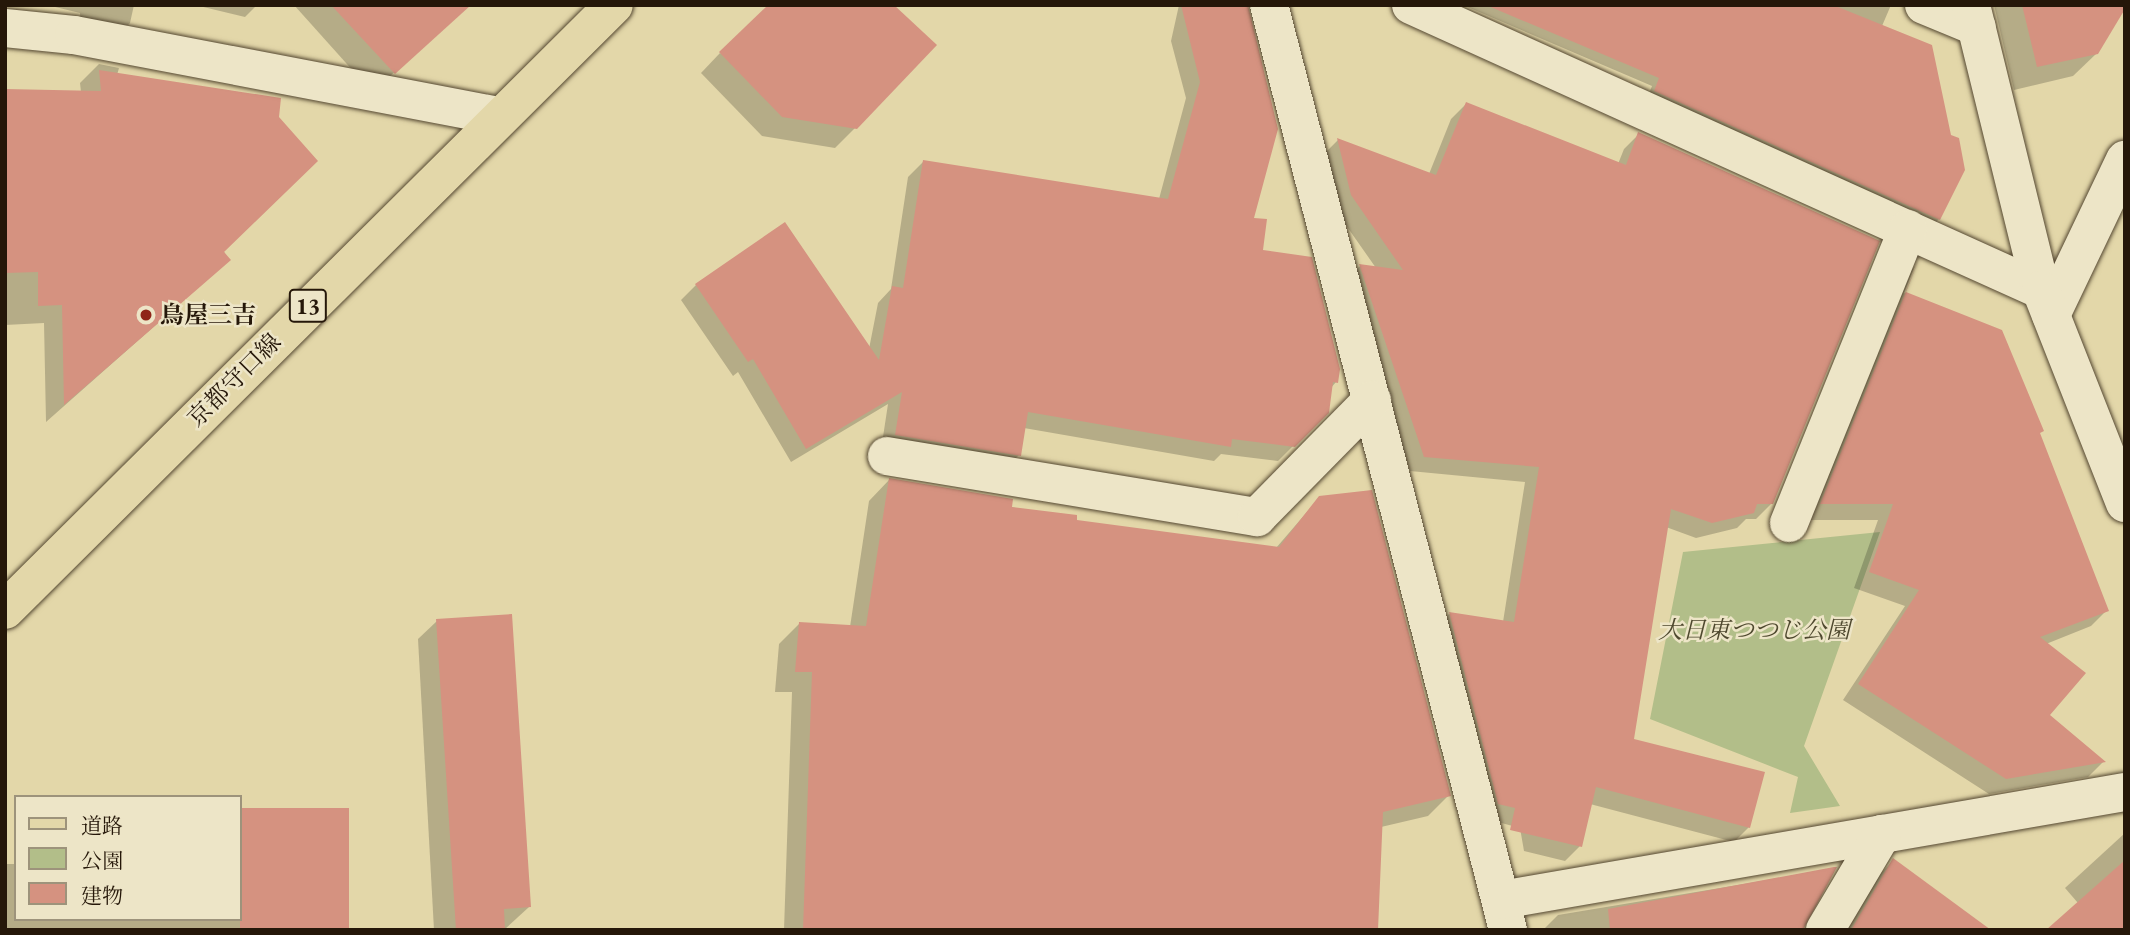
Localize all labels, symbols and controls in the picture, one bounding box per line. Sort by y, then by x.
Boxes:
road number: 13 [289,286,327,326]
place label: 鳥屋三吉 [160,301,256,329]
marker: 鳥屋三吉 [138,307,154,323]
street label: 京都守口線 [181,327,287,433]
park label: 大日東つつじ公園 [1658,616,1850,644]
legend [14,795,242,921]
text: 道路 [81,812,123,839]
text: 公園 [81,847,123,874]
text: 建物 [81,882,123,909]

